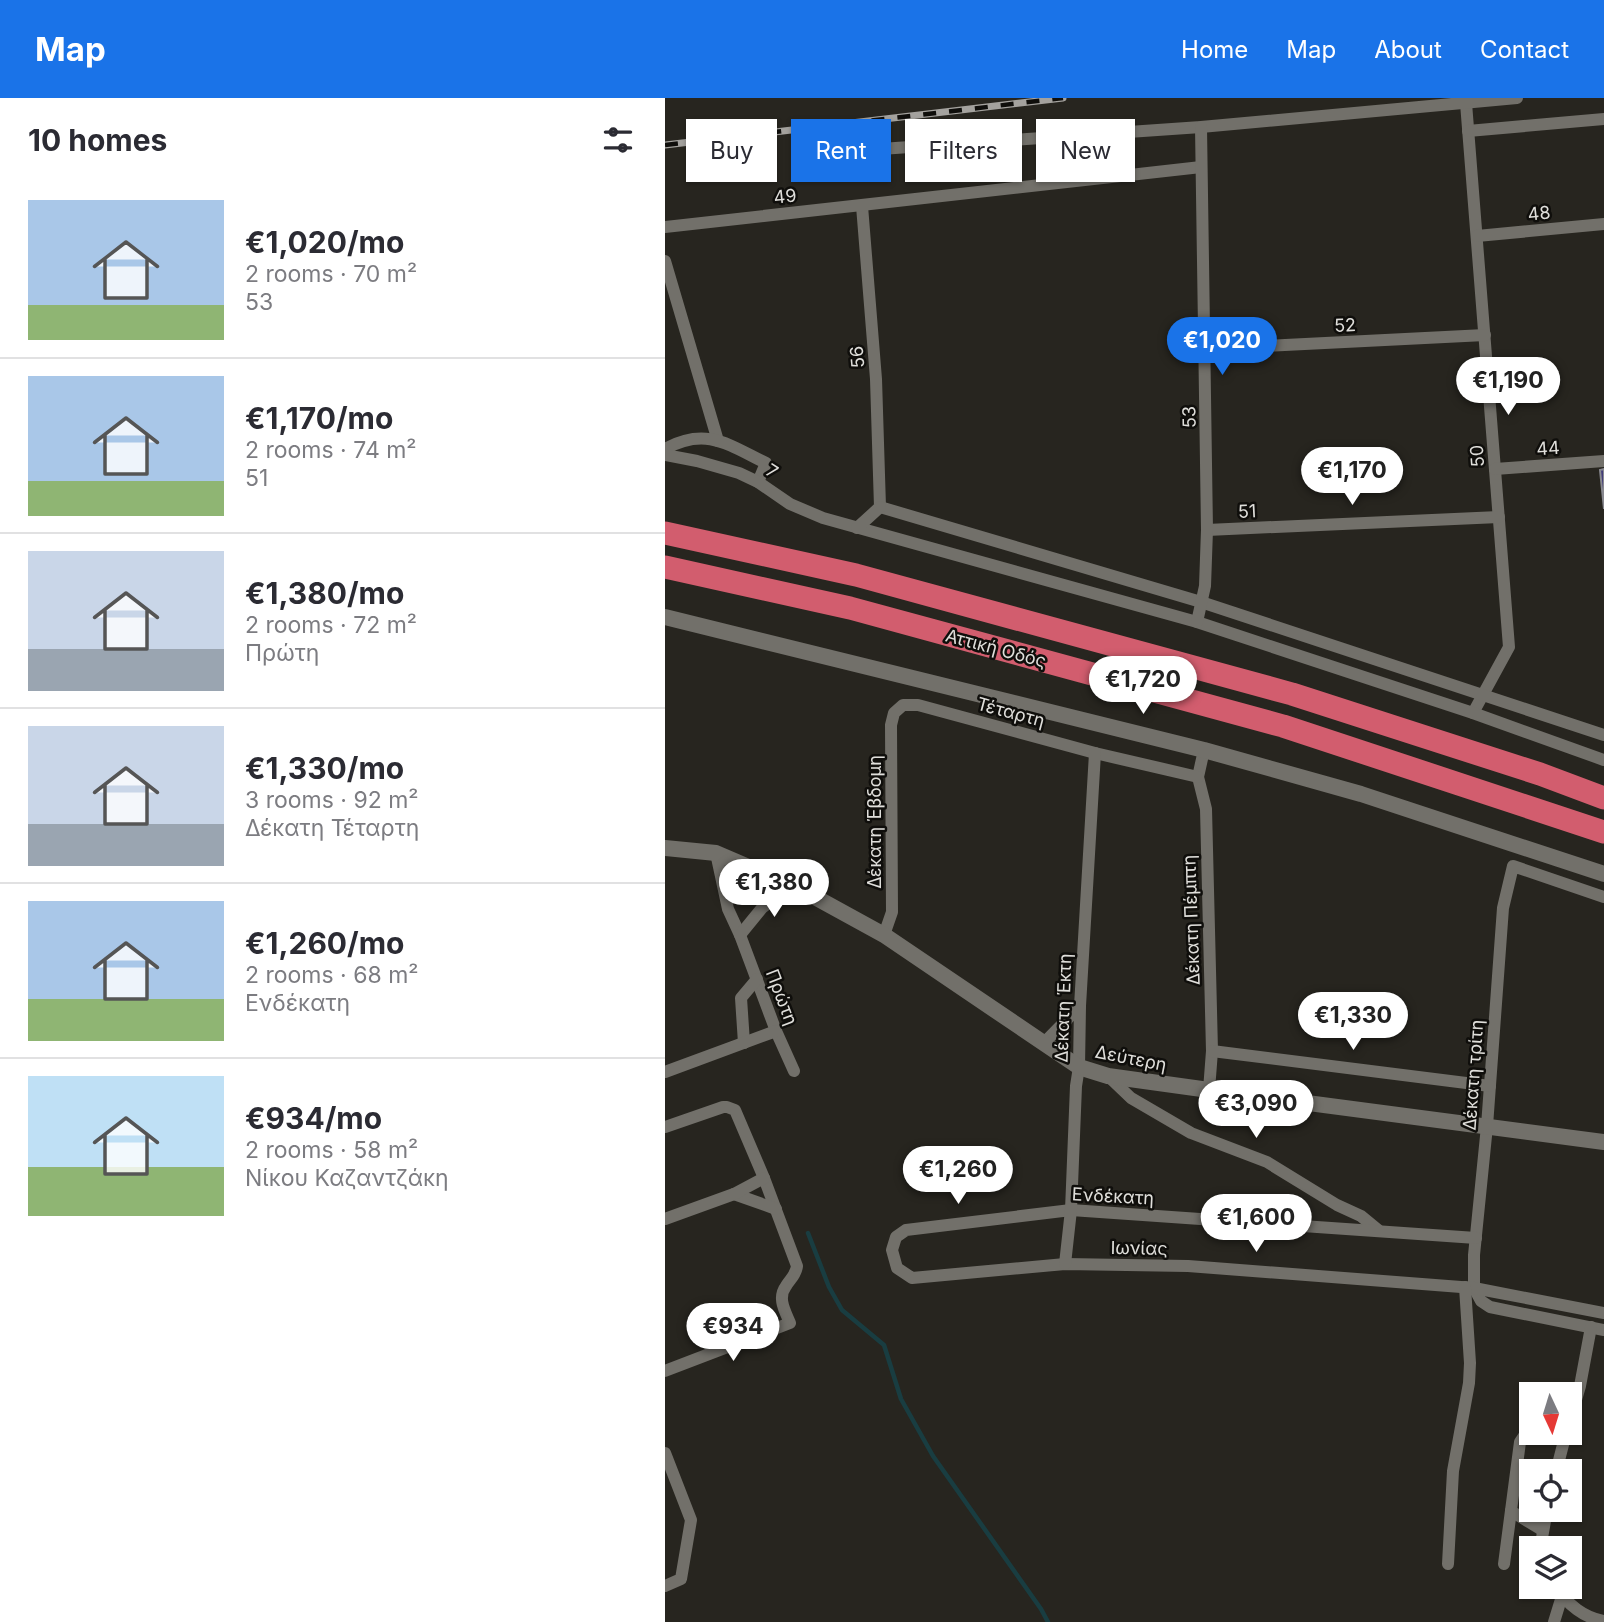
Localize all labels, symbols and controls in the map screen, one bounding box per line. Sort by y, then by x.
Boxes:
text: Map [35,29,106,69]
text: Home [1181,35,1248,64]
text: Map [1286,35,1336,64]
text: About [1374,35,1442,64]
text: Contact [1480,35,1569,64]
chip: Buy [686,119,777,182]
chip: Rent [791,119,891,182]
chip: Filters [905,119,1022,182]
chip: New [1036,119,1135,182]
icon: filters [599,121,637,159]
text: 10 homes [28,122,167,158]
street label: 49 [773,184,797,208]
street label: 48 [1527,201,1551,225]
text: €1,020/mo [245,224,404,260]
icon: home [84,228,168,312]
text: 2 rooms · 70 m² [245,260,417,288]
text: 53 [245,288,273,316]
street label: 52 [1334,314,1356,336]
pin: €1,020 [1165,317,1279,377]
text: €1,020 [1183,326,1261,354]
street label: 56 [846,345,868,369]
pin: €1,190 [1451,358,1565,417]
text: €1,190 [1472,366,1544,394]
text: €1,170/mo [245,400,393,436]
icon: home [84,404,168,488]
street label: 53 [1178,406,1200,428]
text: 2 rooms · 74 m² [245,436,417,464]
street label: 44 [1536,437,1560,459]
street label: 50 [1466,444,1488,468]
pin: €1,170 [1295,448,1409,507]
text: €1,170 [1317,456,1387,484]
street label: 7 [762,459,782,483]
text: 51 [245,464,268,492]
street label: 51 [1237,500,1257,522]
text: €1,380/mo [245,575,404,611]
icon: home [84,579,168,663]
text: 2 rooms · 72 m² [245,611,417,639]
street label: Αττική Οδός [943,625,1049,671]
text: Πρώτη [245,639,319,667]
pin: €1,720 [1086,656,1200,716]
text: €1,720 [1105,665,1181,693]
street label: Τέταρτη [975,693,1047,731]
text: €1,330/mo [245,750,404,786]
icon: home [84,754,168,838]
street label: Δέκατη Έβδομη [864,755,885,889]
text: 3 rooms · 92 m² [245,786,418,814]
text: Δέκατη Τέταρτη [245,814,419,842]
street label: Δέκατη Πέμπτη [1178,854,1204,986]
pin: €1,380 [717,860,831,919]
text: €1,380 [735,868,813,896]
text: €1,260/mo [245,925,405,961]
icon: home [84,929,168,1013]
street label: Δέκατη Έκτη [1051,953,1075,1063]
text: 2 rooms · 68 m² [245,961,418,989]
street label: Πρώτη [762,966,802,1028]
text: Ενδέκατη [245,989,350,1017]
pin: €1,330 [1296,992,1410,1052]
text: €1,330 [1314,1001,1392,1029]
street label: Δέκατη τρίτη [1459,1019,1487,1131]
street label: Δεύτερη [1094,1041,1168,1075]
pin: €3,090 [1199,1080,1313,1140]
text: €3,090 [1214,1089,1298,1117]
text: €934/mo [245,1100,382,1136]
icon: home [84,1104,168,1188]
text: 2 rooms · 58 m² [245,1136,418,1164]
pin: €1,260 [901,1146,1015,1206]
text: €1,260 [919,1155,997,1183]
text: Νίκου Καζαντζάκη [245,1164,449,1192]
street label: Ενδέκατη [1071,1183,1155,1209]
pin: €1,600 [1199,1194,1313,1254]
text: €1,600 [1217,1203,1295,1231]
street label: Ιωνίας [1110,1237,1168,1259]
pin: €934 [692,1304,774,1363]
text: €934 [702,1312,764,1340]
north arrow [1519,1382,1582,1446]
map controls [1519,1382,1582,1599]
button: locate [1519,1459,1582,1522]
button: layers [1519,1536,1582,1599]

